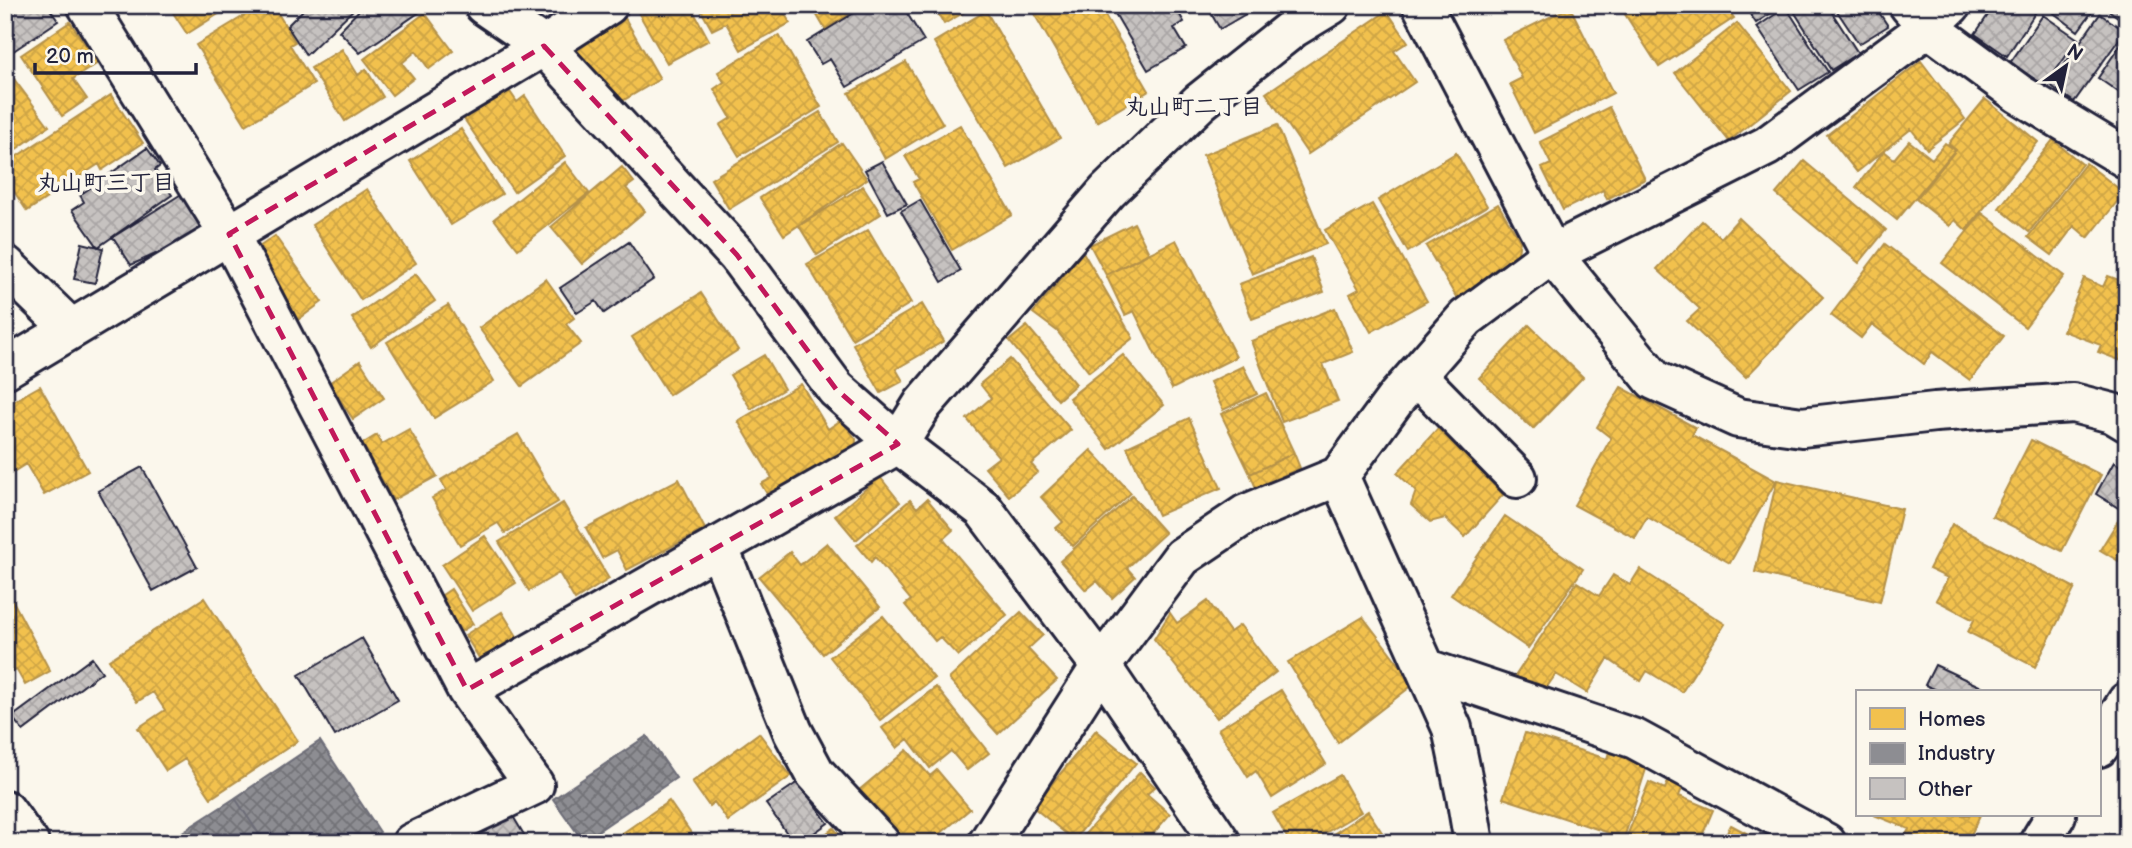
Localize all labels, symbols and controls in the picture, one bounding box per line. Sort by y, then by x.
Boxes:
scale bar [35,32,196,76]
north arrow [2030,32,2100,102]
text: N [2062,39,2087,67]
text: 20 m [46,44,94,69]
district label: 丸山町二丁目 [1125,93,1263,121]
district label: 丸山町三丁目 [37,169,175,197]
legend [1856,690,2100,816]
text: Homes [1918,707,1986,732]
text: Industry [1918,741,1996,766]
text: Other [1918,777,1973,802]

